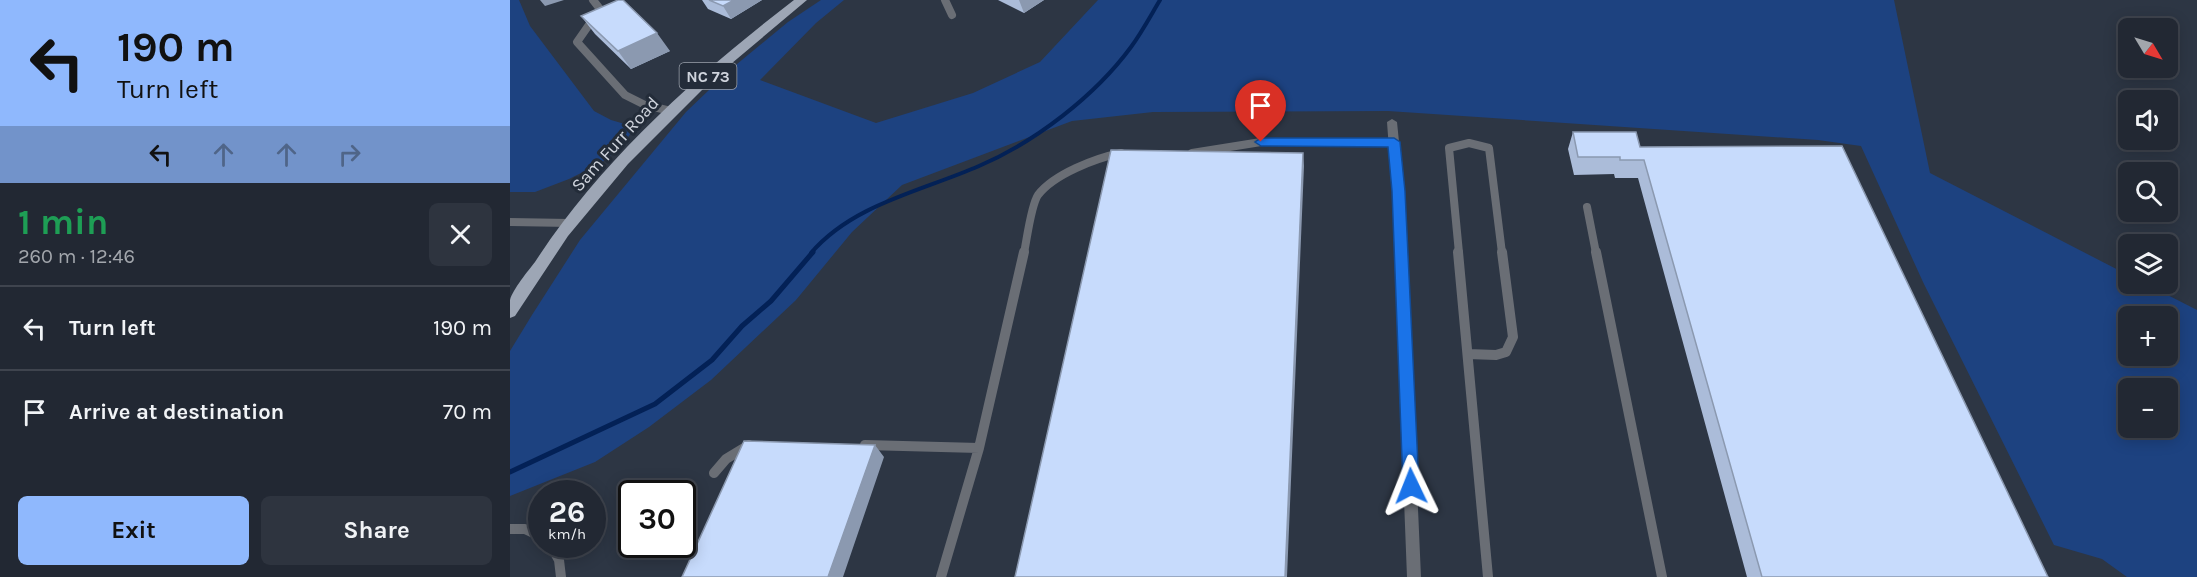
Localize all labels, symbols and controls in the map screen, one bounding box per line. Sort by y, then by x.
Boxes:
north arrow [2118,18,2178,78]
map controls [2118,18,2178,438]
text: 190 m [117,22,235,72]
icon: left [18,24,96,102]
road number: NC 73 [680,63,736,89]
text: Turn left [117,73,218,105]
pin [1235,80,1286,142]
icon: arrive [1244,89,1277,122]
button: sound [2118,90,2178,150]
street label: Sam Furr Road [566,92,664,196]
icon: left [144,138,177,171]
icon: ahead [207,138,240,171]
icon: ahead [270,138,303,171]
icon: right [333,138,366,171]
button: search [2118,162,2178,222]
text: 1 min [18,201,108,243]
button: close [429,203,492,266]
button: layers [2118,234,2178,294]
text: 260 m · 12:46 [18,245,135,268]
button: + [2118,306,2178,366]
icon: left [18,312,51,345]
text: Turn left [69,315,156,341]
text: 190 m [433,315,492,341]
button: − [2118,378,2178,438]
icon: arrive [18,396,51,429]
text: Arrive at destination [69,399,284,425]
text: 70 m [443,399,492,425]
position arrow [1379,454,1443,518]
speed limit sign: 30 [618,480,696,558]
text: 26 [549,494,585,530]
button: Exit [18,496,249,565]
button: Share [261,496,492,565]
text: km/h [548,525,586,543]

